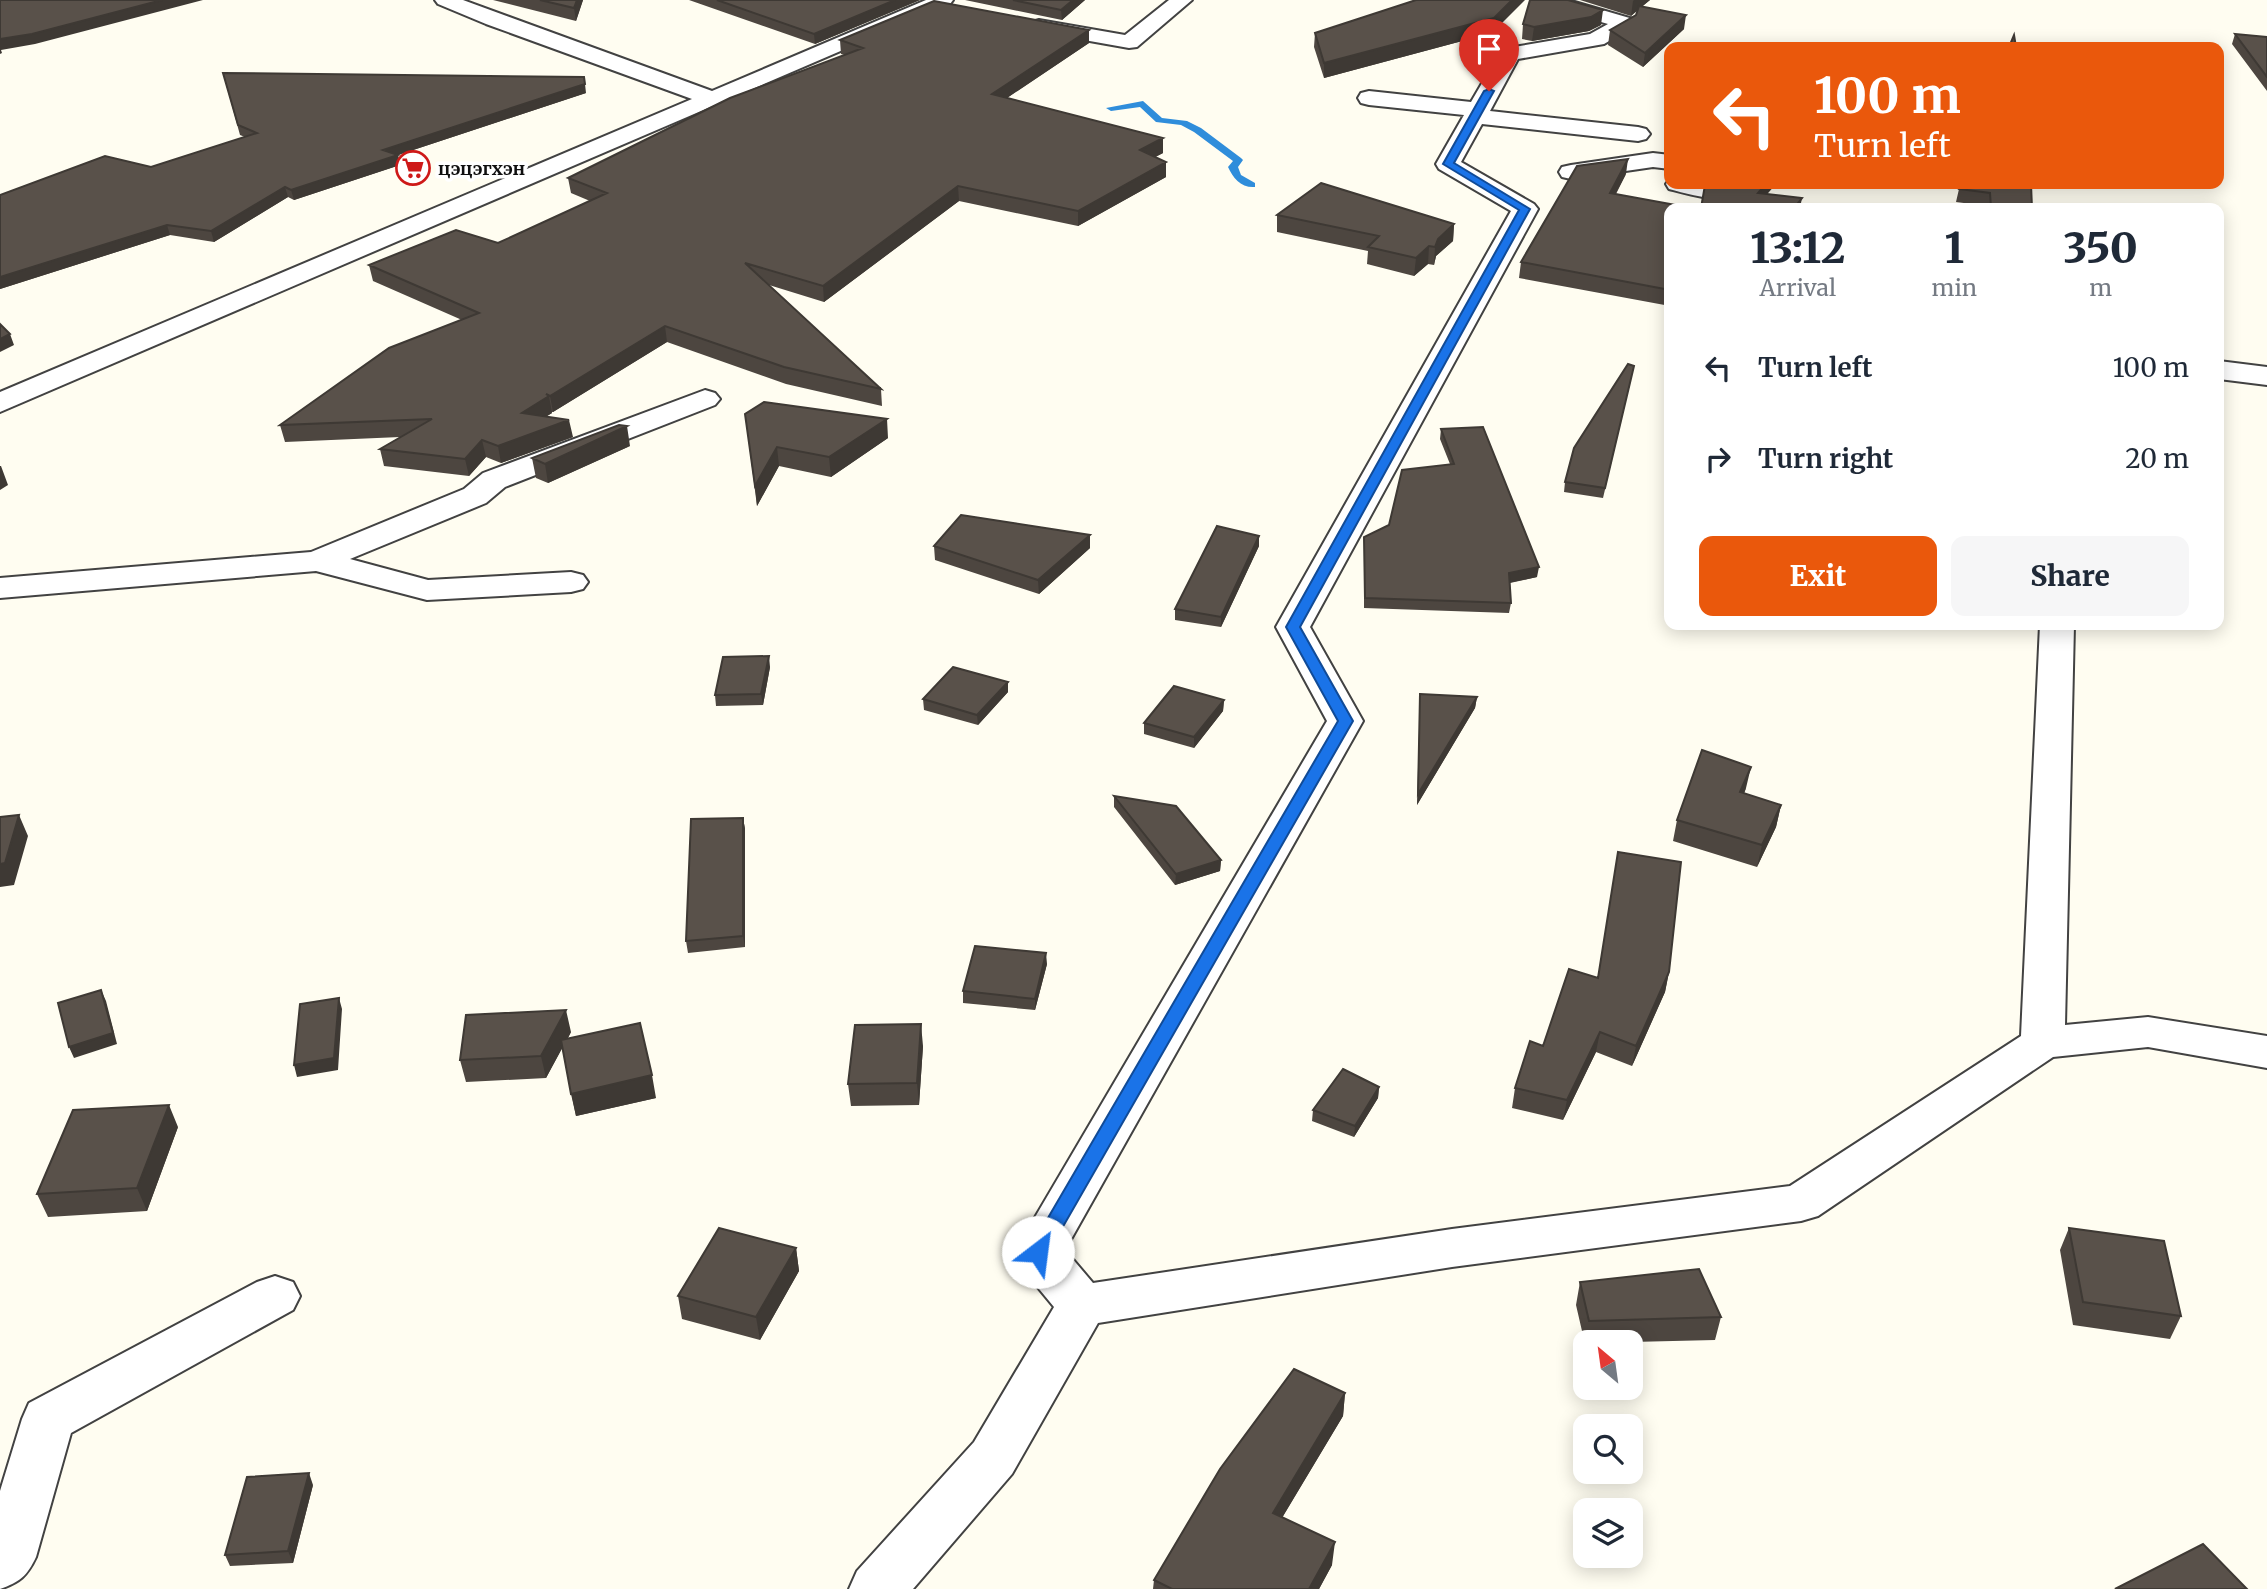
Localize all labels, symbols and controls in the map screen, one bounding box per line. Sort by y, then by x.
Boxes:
pin [1459,19,1519,91]
icon: arrive [1470,30,1508,68]
text: 100 m [1814,65,1961,126]
icon: left [1699,70,1790,161]
text: Turn left [1814,126,1951,166]
supermarket icon: цэцэгхэн [394,149,432,187]
place label: цэцэгхэн [438,157,525,180]
text: 13:12 [1750,222,1845,274]
text: 1 [1945,222,1964,274]
text: 350 [2063,222,2138,274]
text: Arrival [1759,273,1836,302]
text: min [1932,273,1977,302]
text: m [2089,273,2112,302]
icon: left [1699,349,1737,387]
text: Turn left [1758,351,1872,384]
text: 100 m [2113,351,2189,384]
icon: right [1699,440,1737,478]
text: Turn right [1758,442,1893,475]
text: 20 m [2125,442,2189,475]
button: Exit [1699,536,1937,616]
button: Share [1951,536,2189,616]
position arrow [1001,1215,1075,1289]
north arrow [1573,1330,1643,1400]
map controls [1573,1330,1643,1568]
button: search [1573,1414,1643,1484]
button: layers [1573,1498,1643,1568]

